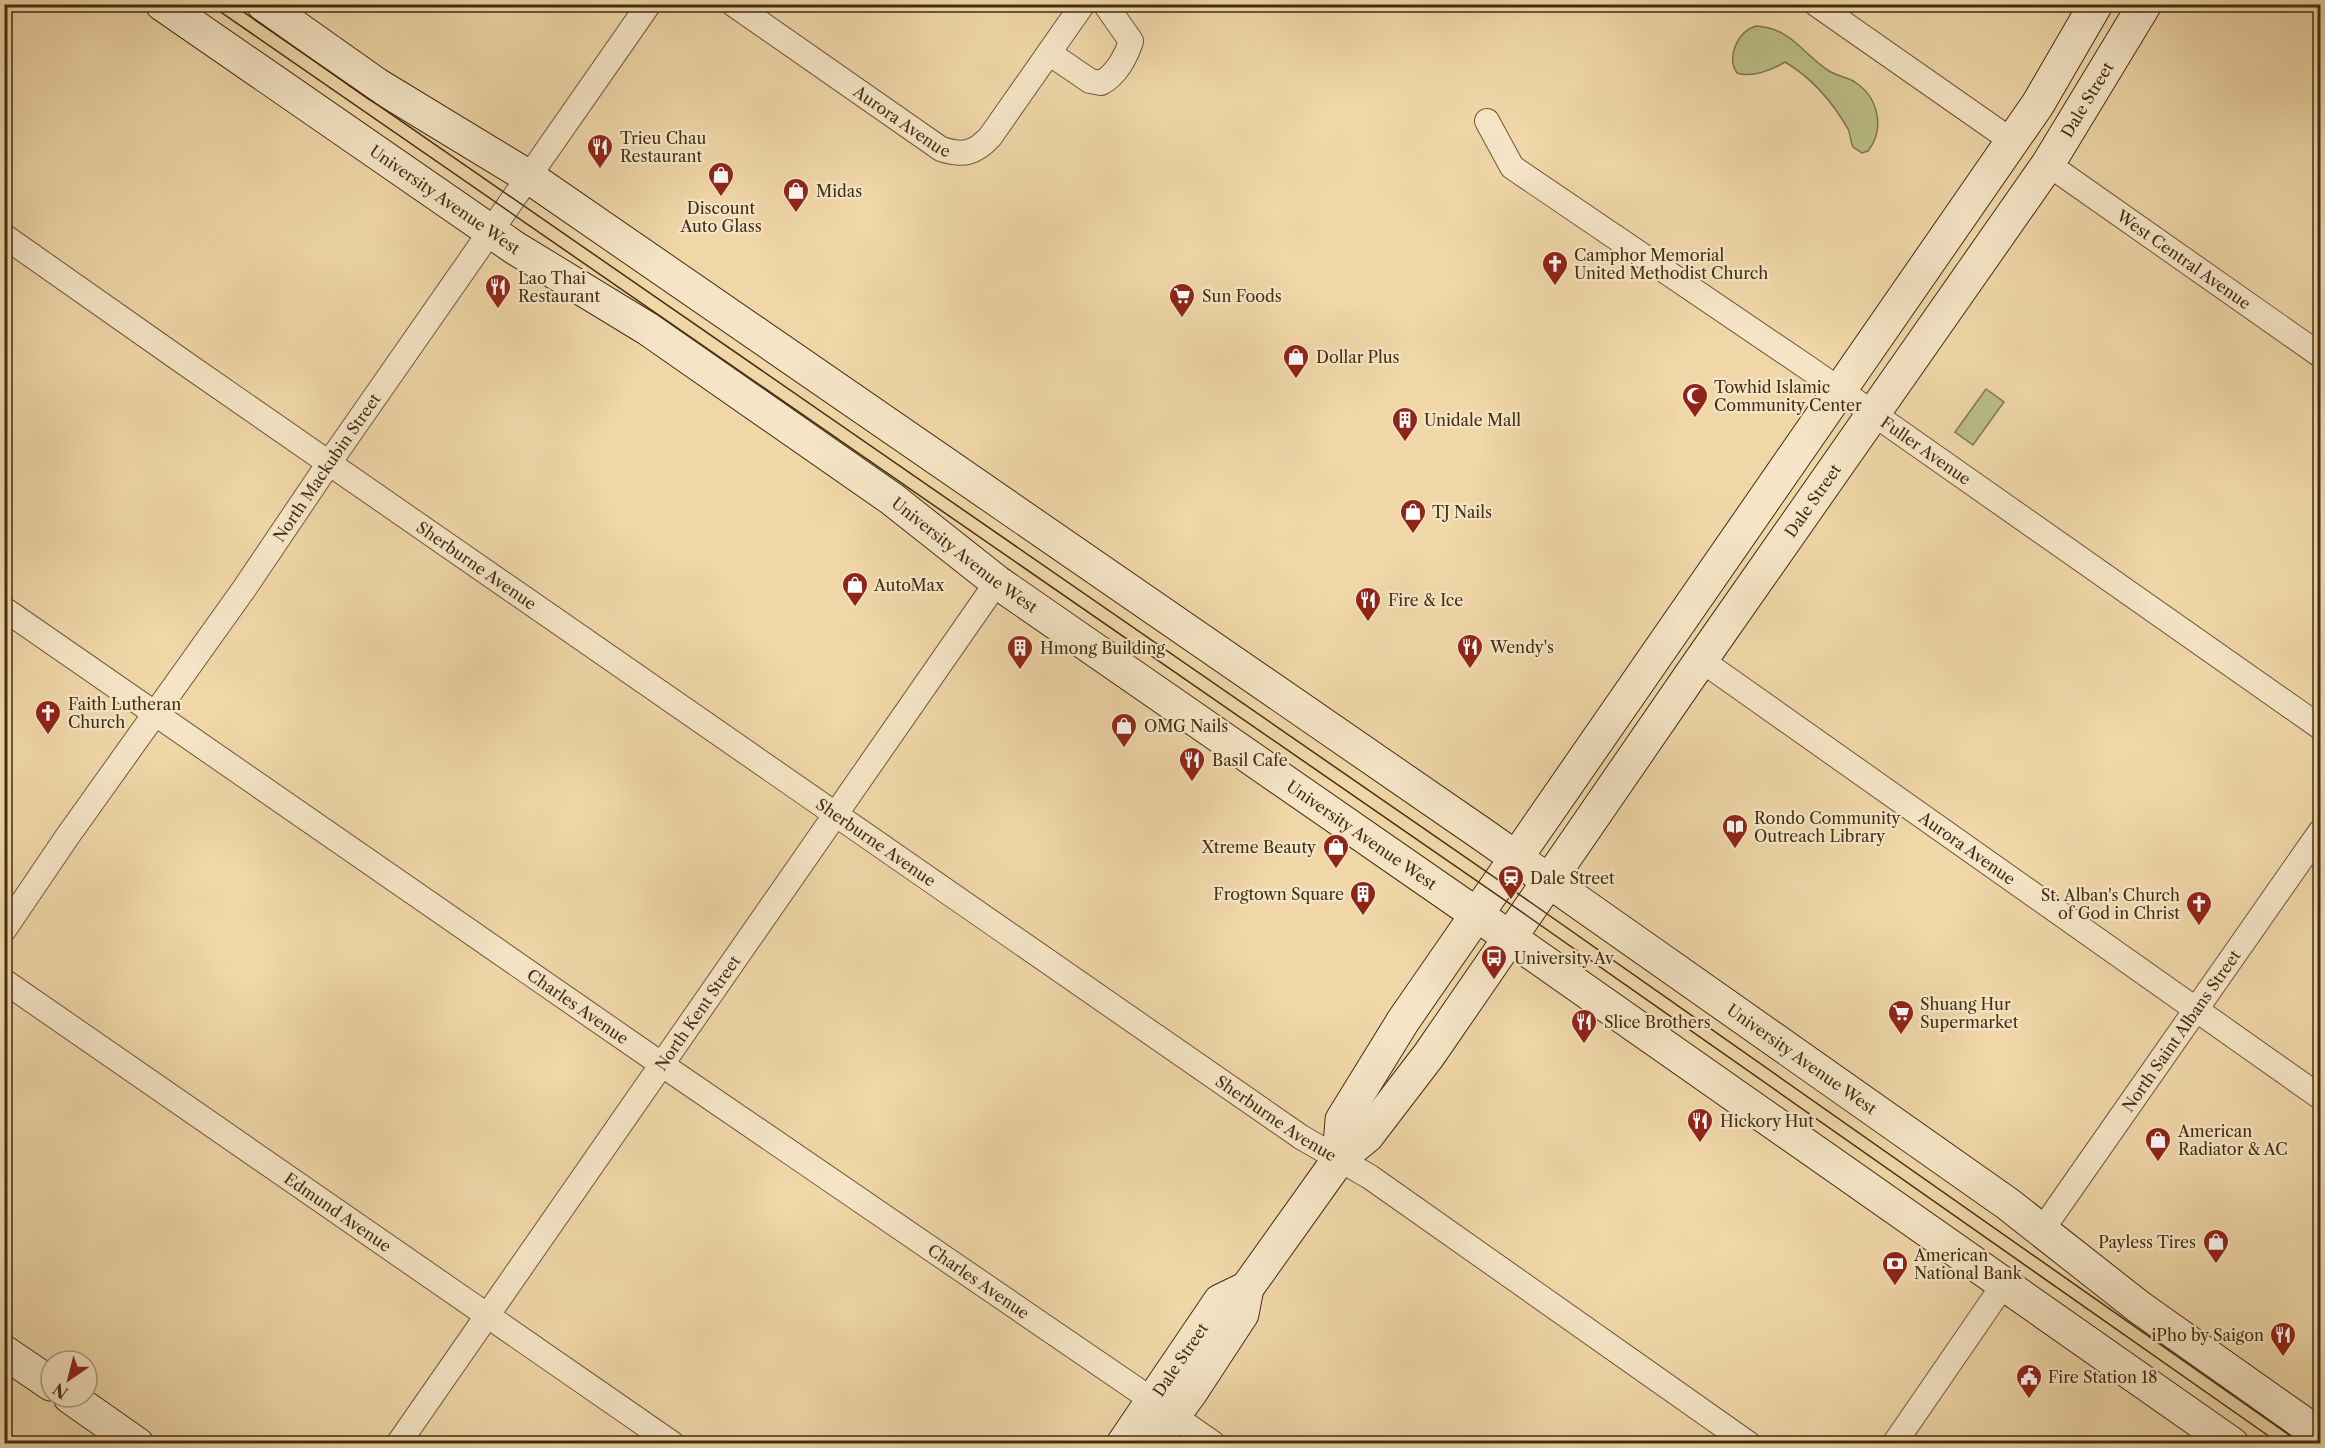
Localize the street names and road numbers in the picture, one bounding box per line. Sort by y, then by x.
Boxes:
street label: Dale Street [2057,58,2118,141]
street label: Aurora Avenue [849,81,953,161]
street label: University Avenue West [366,141,524,259]
street label: West Central Avenue [2112,205,2255,313]
street label: North Mackubin Street [269,389,385,546]
street label: Fuller Avenue [1877,412,1975,489]
street label: Dale Street [1780,460,1845,541]
street label: University Avenue West [888,493,1042,617]
street label: Sherburne Avenue [413,517,540,614]
street label: University Avenue West [1283,776,1441,894]
street label: Sherburne Avenue [812,794,940,891]
street label: Aurora Avenue [1914,807,2019,889]
street label: North Saint Albans Street [2118,946,2245,1116]
street label: North Kent Street [651,951,745,1074]
street label: Charles Avenue [523,964,632,1048]
street label: University Avenue West [1723,999,1881,1119]
street label: Sherburne Avenue [1212,1071,1340,1165]
street label: Edmund Avenue [280,1168,395,1256]
street label: Charles Avenue [924,1240,1033,1323]
street label: Dale Street [1148,1319,1213,1400]

